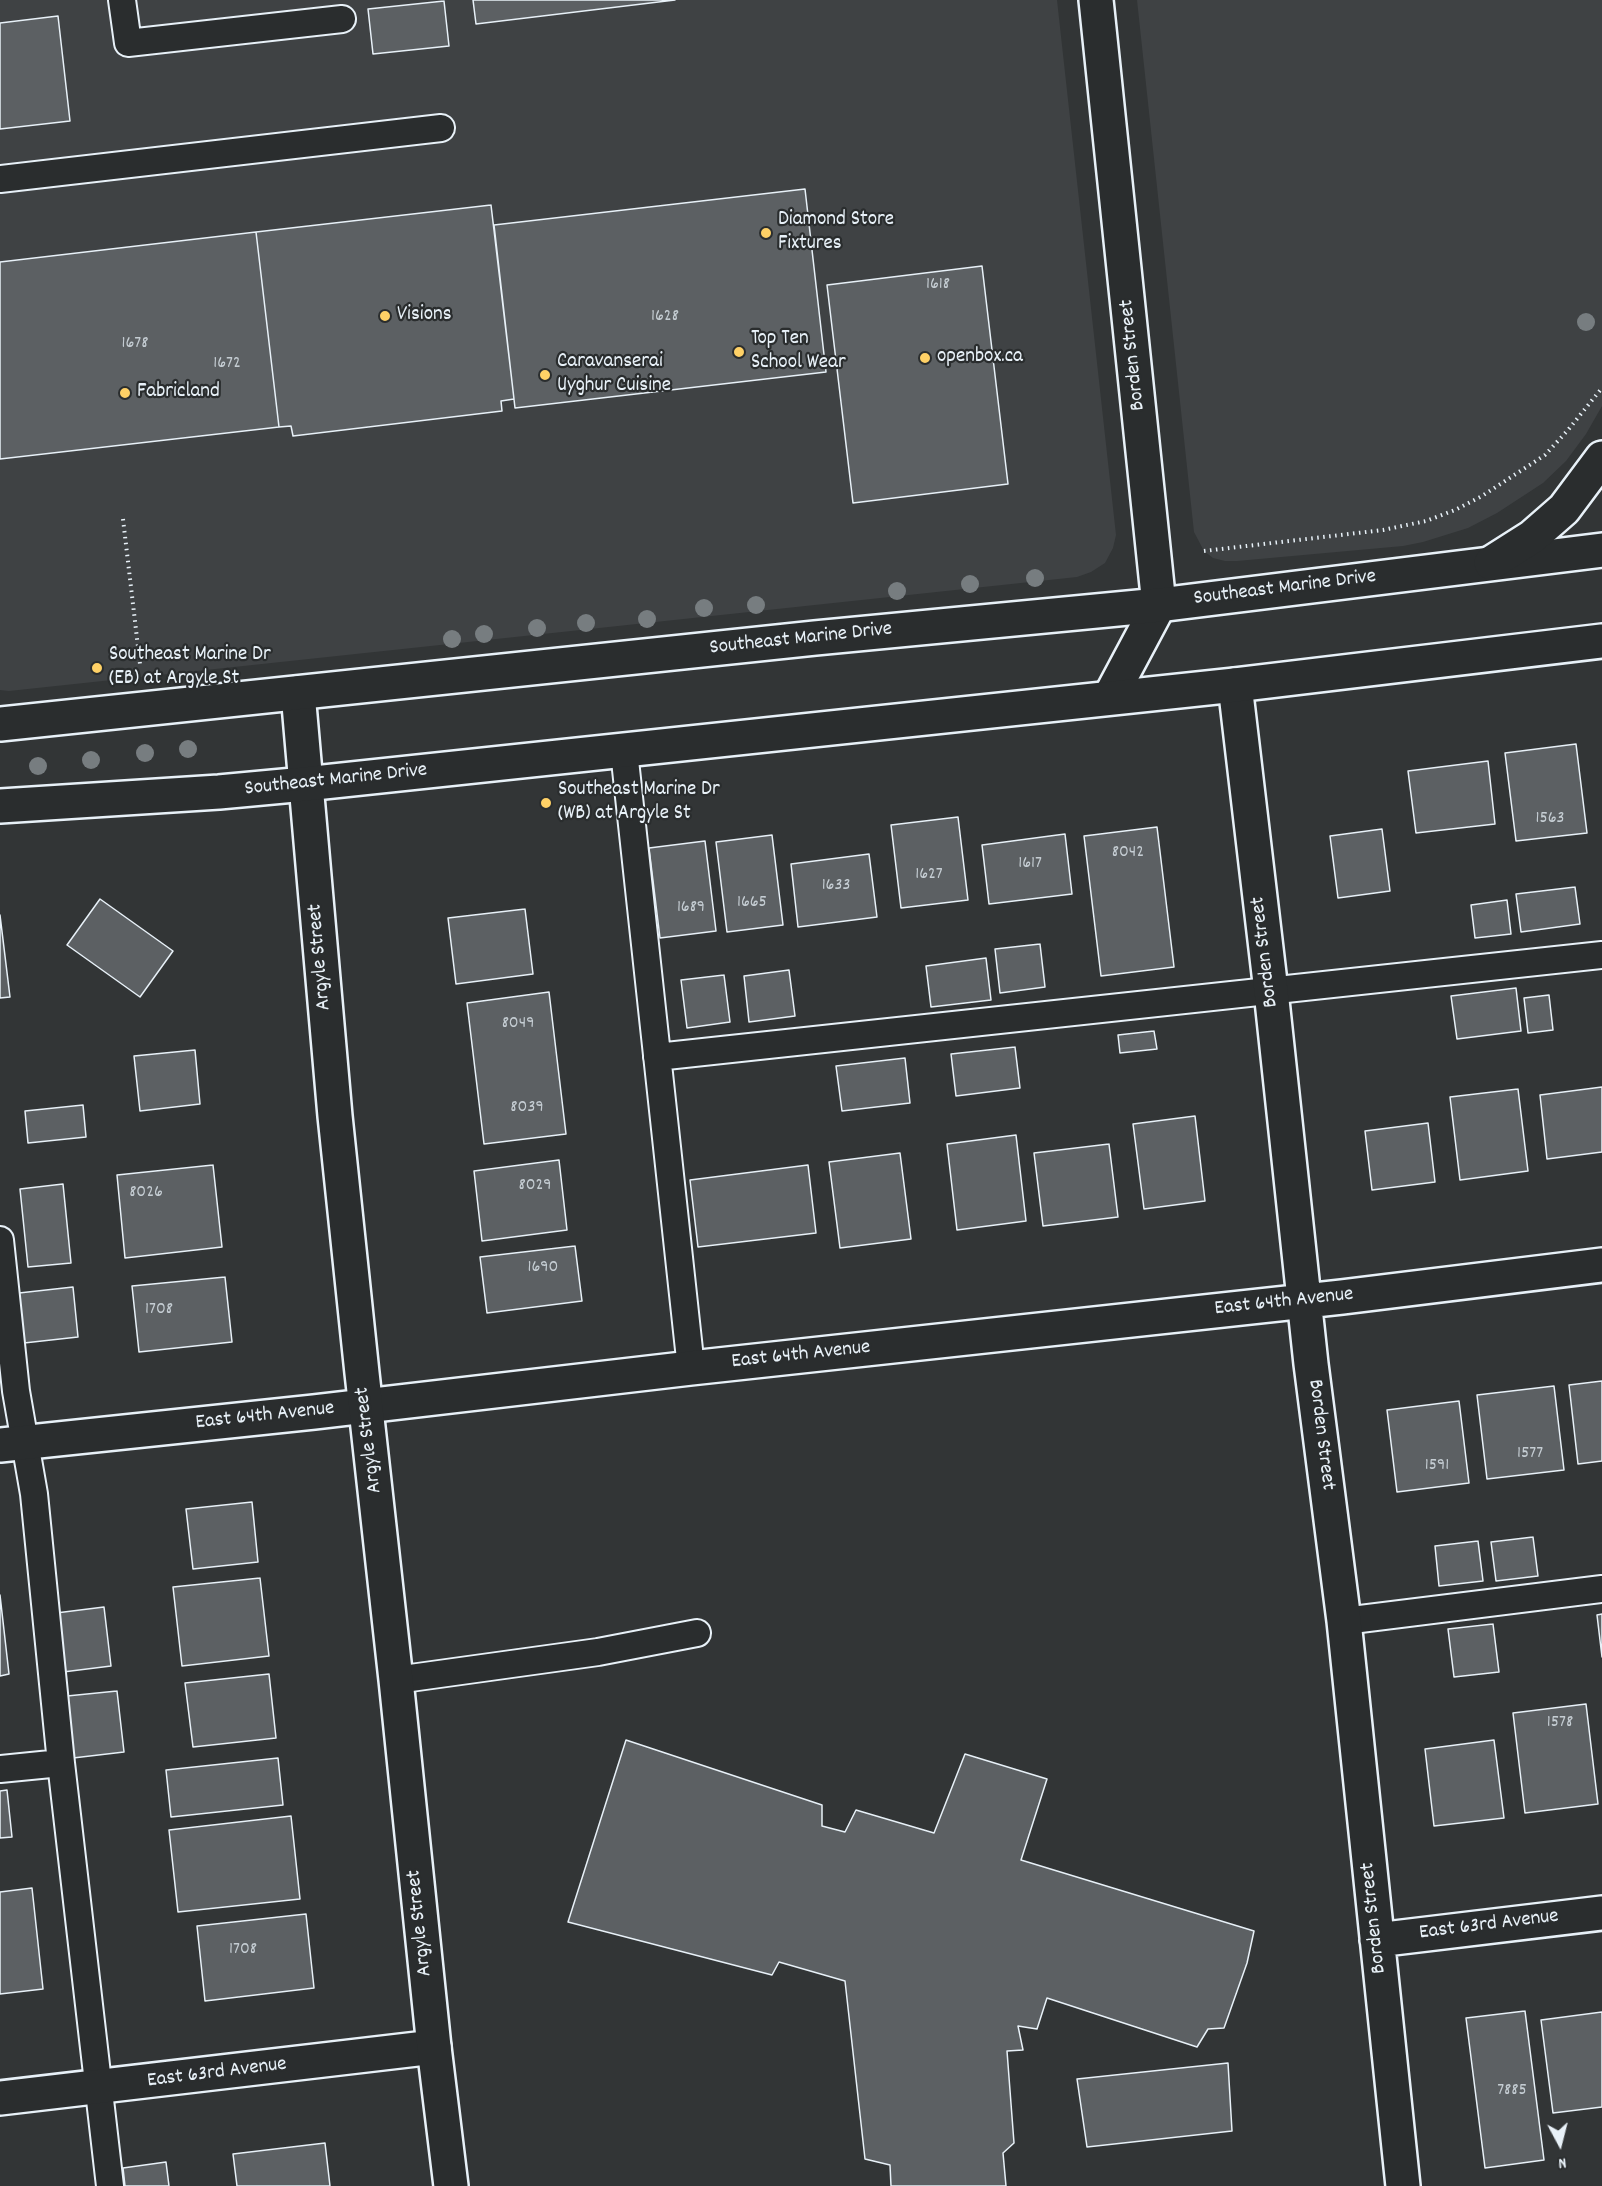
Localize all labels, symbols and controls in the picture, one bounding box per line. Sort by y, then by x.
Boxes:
place label: Diamond Store Fixtures [778,208,894,258]
marker: Diamond Store Fixtures [759,226,773,240]
house number: 1618 [926,275,950,297]
street label: Borden Street [1116,298,1152,412]
place label: Visions [397,303,452,329]
house number: 1628 [651,307,679,329]
marker: Visions [378,309,392,323]
place label: Top Ten School Wear [751,327,846,377]
house number: 1678 [122,334,148,356]
marker: Top Ten School Wear [732,345,746,359]
place label: openbox.ca [937,345,1023,371]
place label: Caravanserai Uyghur Cuisine [557,350,671,400]
marker: openbox.ca [918,351,932,365]
house number: 1672 [213,354,241,376]
marker: Caravanserai Uyghur Cuisine [538,368,552,382]
place label: Fabricland [137,380,220,406]
marker: Fabricland [118,386,132,400]
street label: Southeast Marine Drive [1192,565,1378,613]
street label: Southeast Marine Drive [708,618,894,662]
place label: Southeast Marine Dr (EB) at Argyle St [109,643,271,693]
marker: Southeast Marine Dr (EB) at Argyle St [90,661,104,675]
street label: Southeast Marine Drive [243,759,429,803]
place label: Southeast Marine Dr (WB) at Argyle St [558,778,720,828]
marker: Southeast Marine Dr (WB) at Argyle St [539,796,553,810]
house number: 1563 [1535,809,1565,831]
house number: 8042 [1112,843,1144,865]
house number: 1617 [1018,854,1042,876]
house number: 1627 [915,865,943,887]
house number: 1633 [822,876,850,898]
house number: 1665 [737,893,767,915]
street label: Borden Street [1247,895,1285,1009]
house number: 1689 [677,898,705,920]
street label: Argyle Street [304,903,338,1011]
house number: 8049 [502,1014,534,1036]
house number: 8039 [510,1098,544,1120]
house number: 8029 [518,1176,552,1198]
house number: 8026 [129,1183,163,1205]
house number: 1690 [528,1258,558,1280]
street label: East 64th Avenue [1213,1283,1355,1323]
house number: 1708 [145,1300,173,1322]
street label: East 64th Avenue [730,1336,872,1376]
street label: Borden Street [1301,1378,1339,1492]
street label: Argyle Street [351,1385,389,1495]
street label: East 64th Avenue [194,1397,336,1437]
house number: 1577 [1517,1444,1543,1466]
house number: 1591 [1425,1456,1449,1478]
house number: 1578 [1547,1713,1573,1735]
street label: Borden Street [1357,1861,1393,1975]
street label: Argyle Street [403,1868,439,1978]
street label: East 63rd Avenue [1418,1905,1560,1947]
house number: 1708 [229,1940,257,1962]
street label: East 63rd Avenue [146,2053,288,2095]
house number: 7885 [1497,2081,1527,2103]
north arrow [1530,2114,1590,2174]
text: N [1557,2150,1568,2174]

